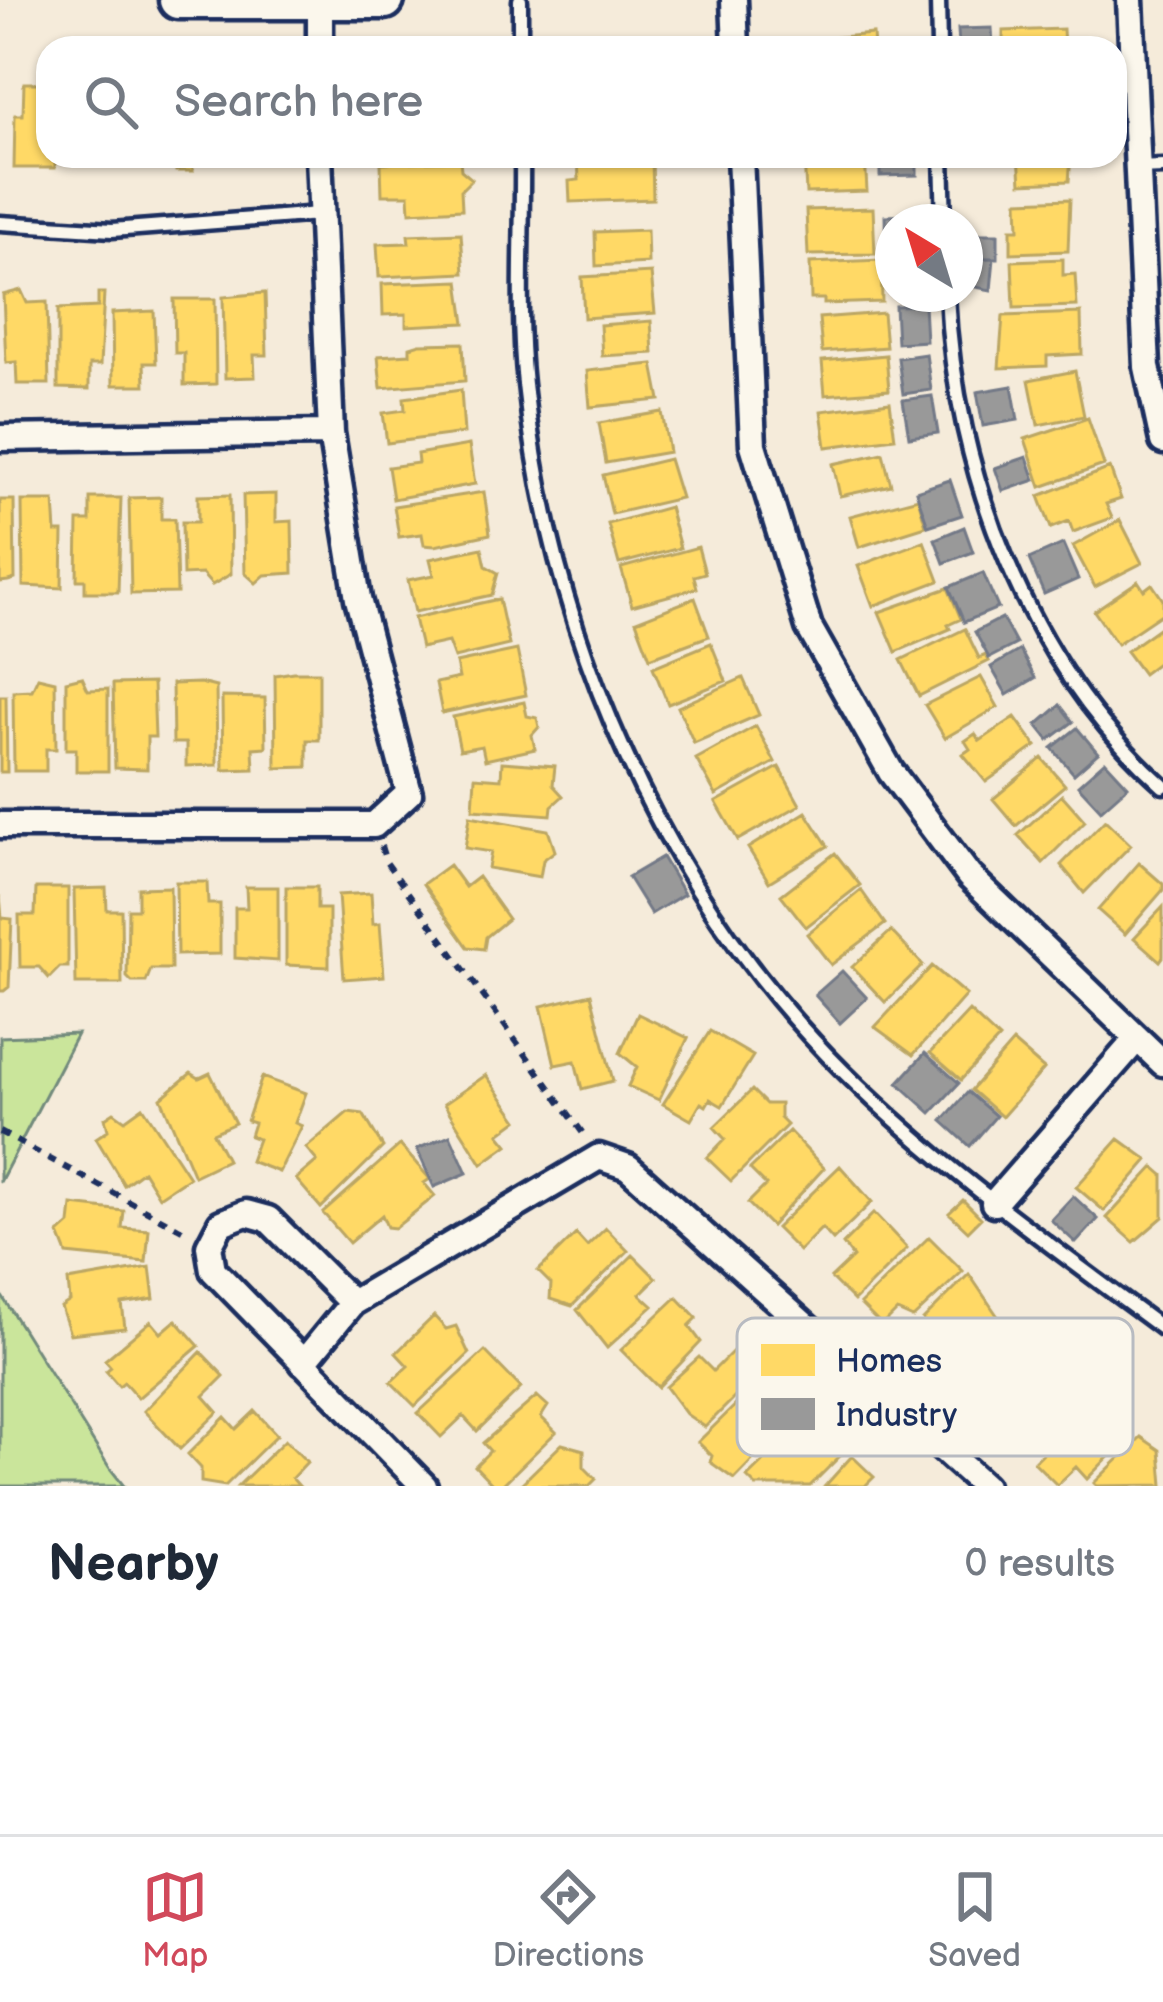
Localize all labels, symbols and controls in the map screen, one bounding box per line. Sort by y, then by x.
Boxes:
search box [36,36,1127,168]
icon: search [78,69,144,135]
text: Search here [174,75,423,130]
north arrow [875,204,983,312]
legend [737,1318,1133,1456]
text: Homes [836,1342,942,1382]
text: Industry [836,1396,957,1436]
text: Nearby [48,1534,219,1595]
text: 0 results [964,1541,1115,1588]
tab: Map [142,1864,208,1976]
tab: Directions [493,1864,644,1976]
tab: Saved [928,1864,1021,1976]

